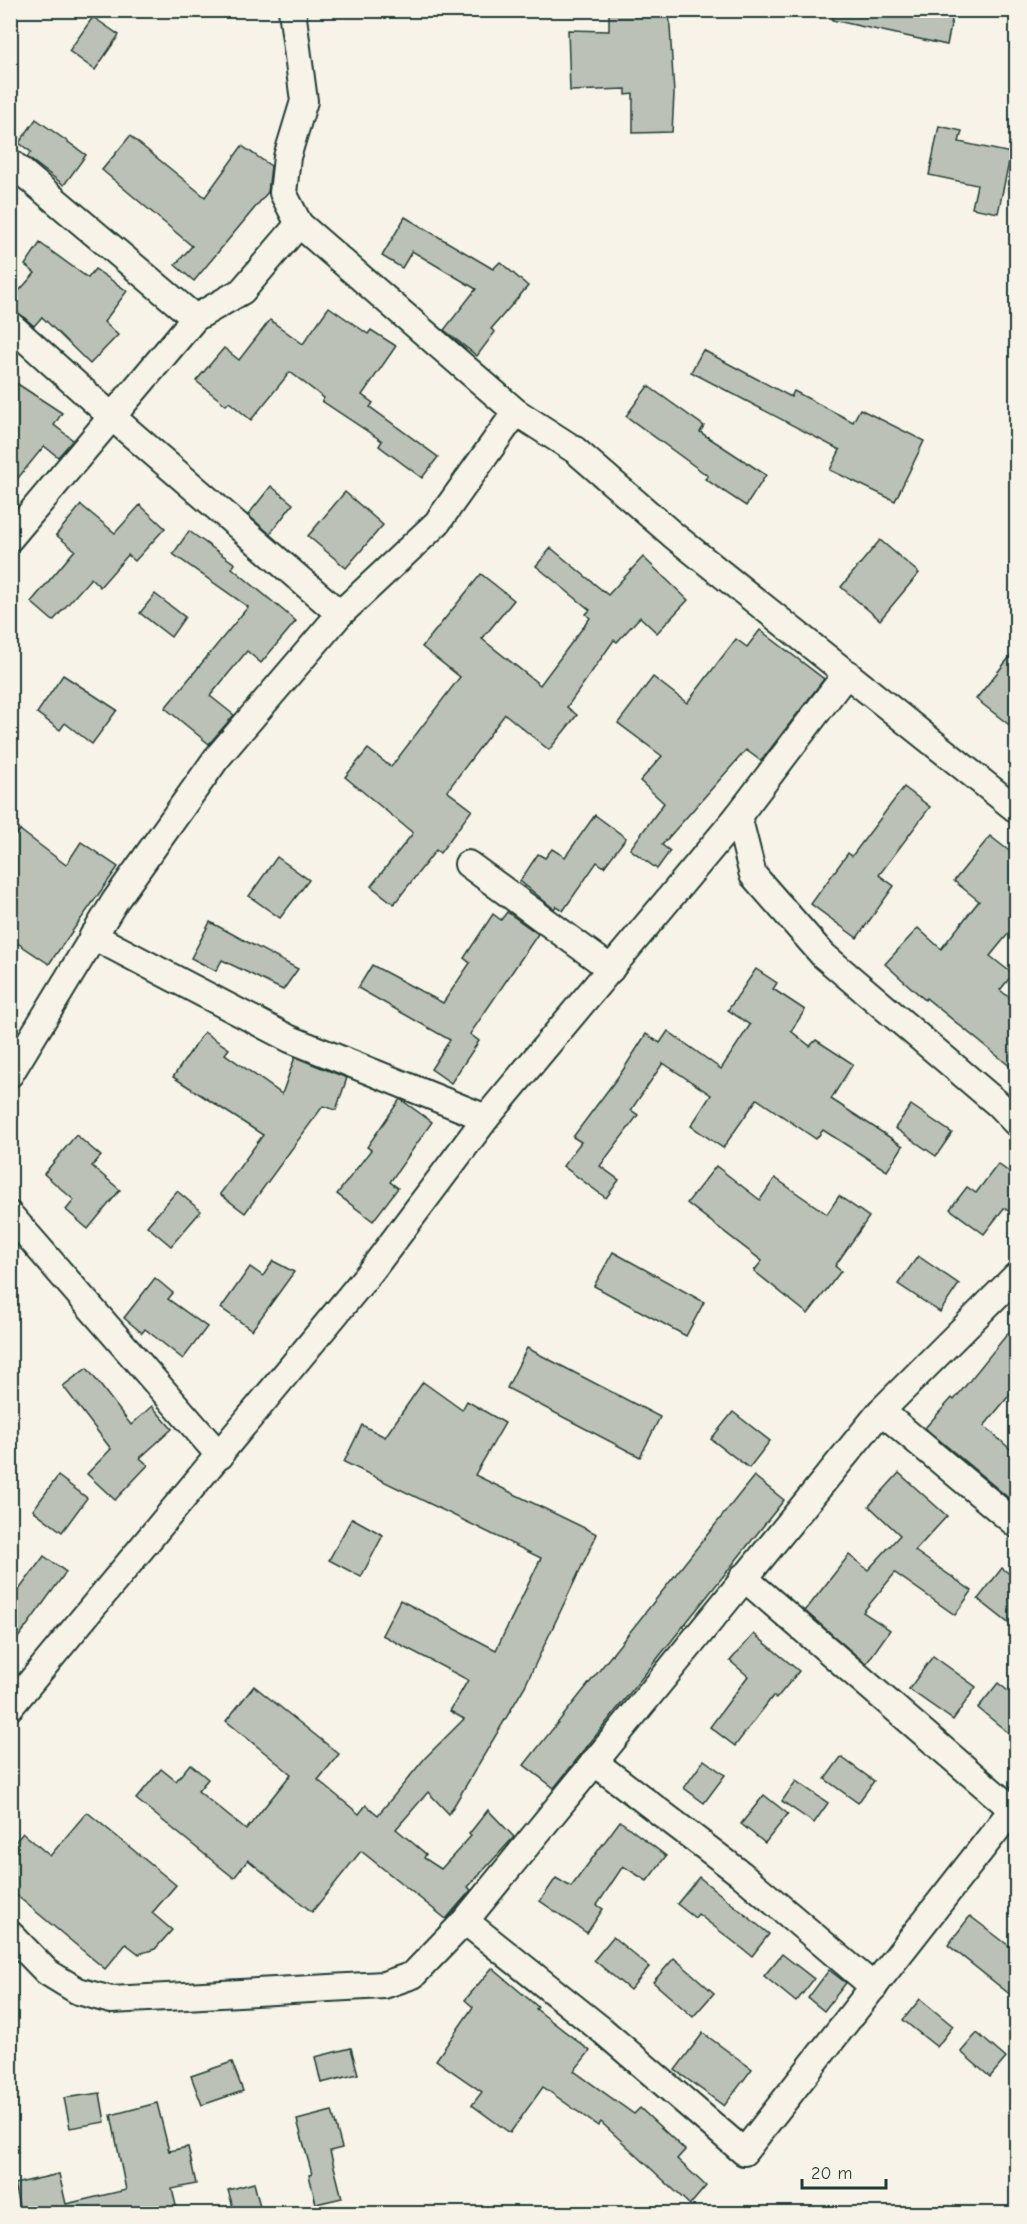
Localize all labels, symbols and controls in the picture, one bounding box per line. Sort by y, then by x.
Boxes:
scale bar [802,2152,886,2190]
text: 20 m [811,2163,852,2184]

